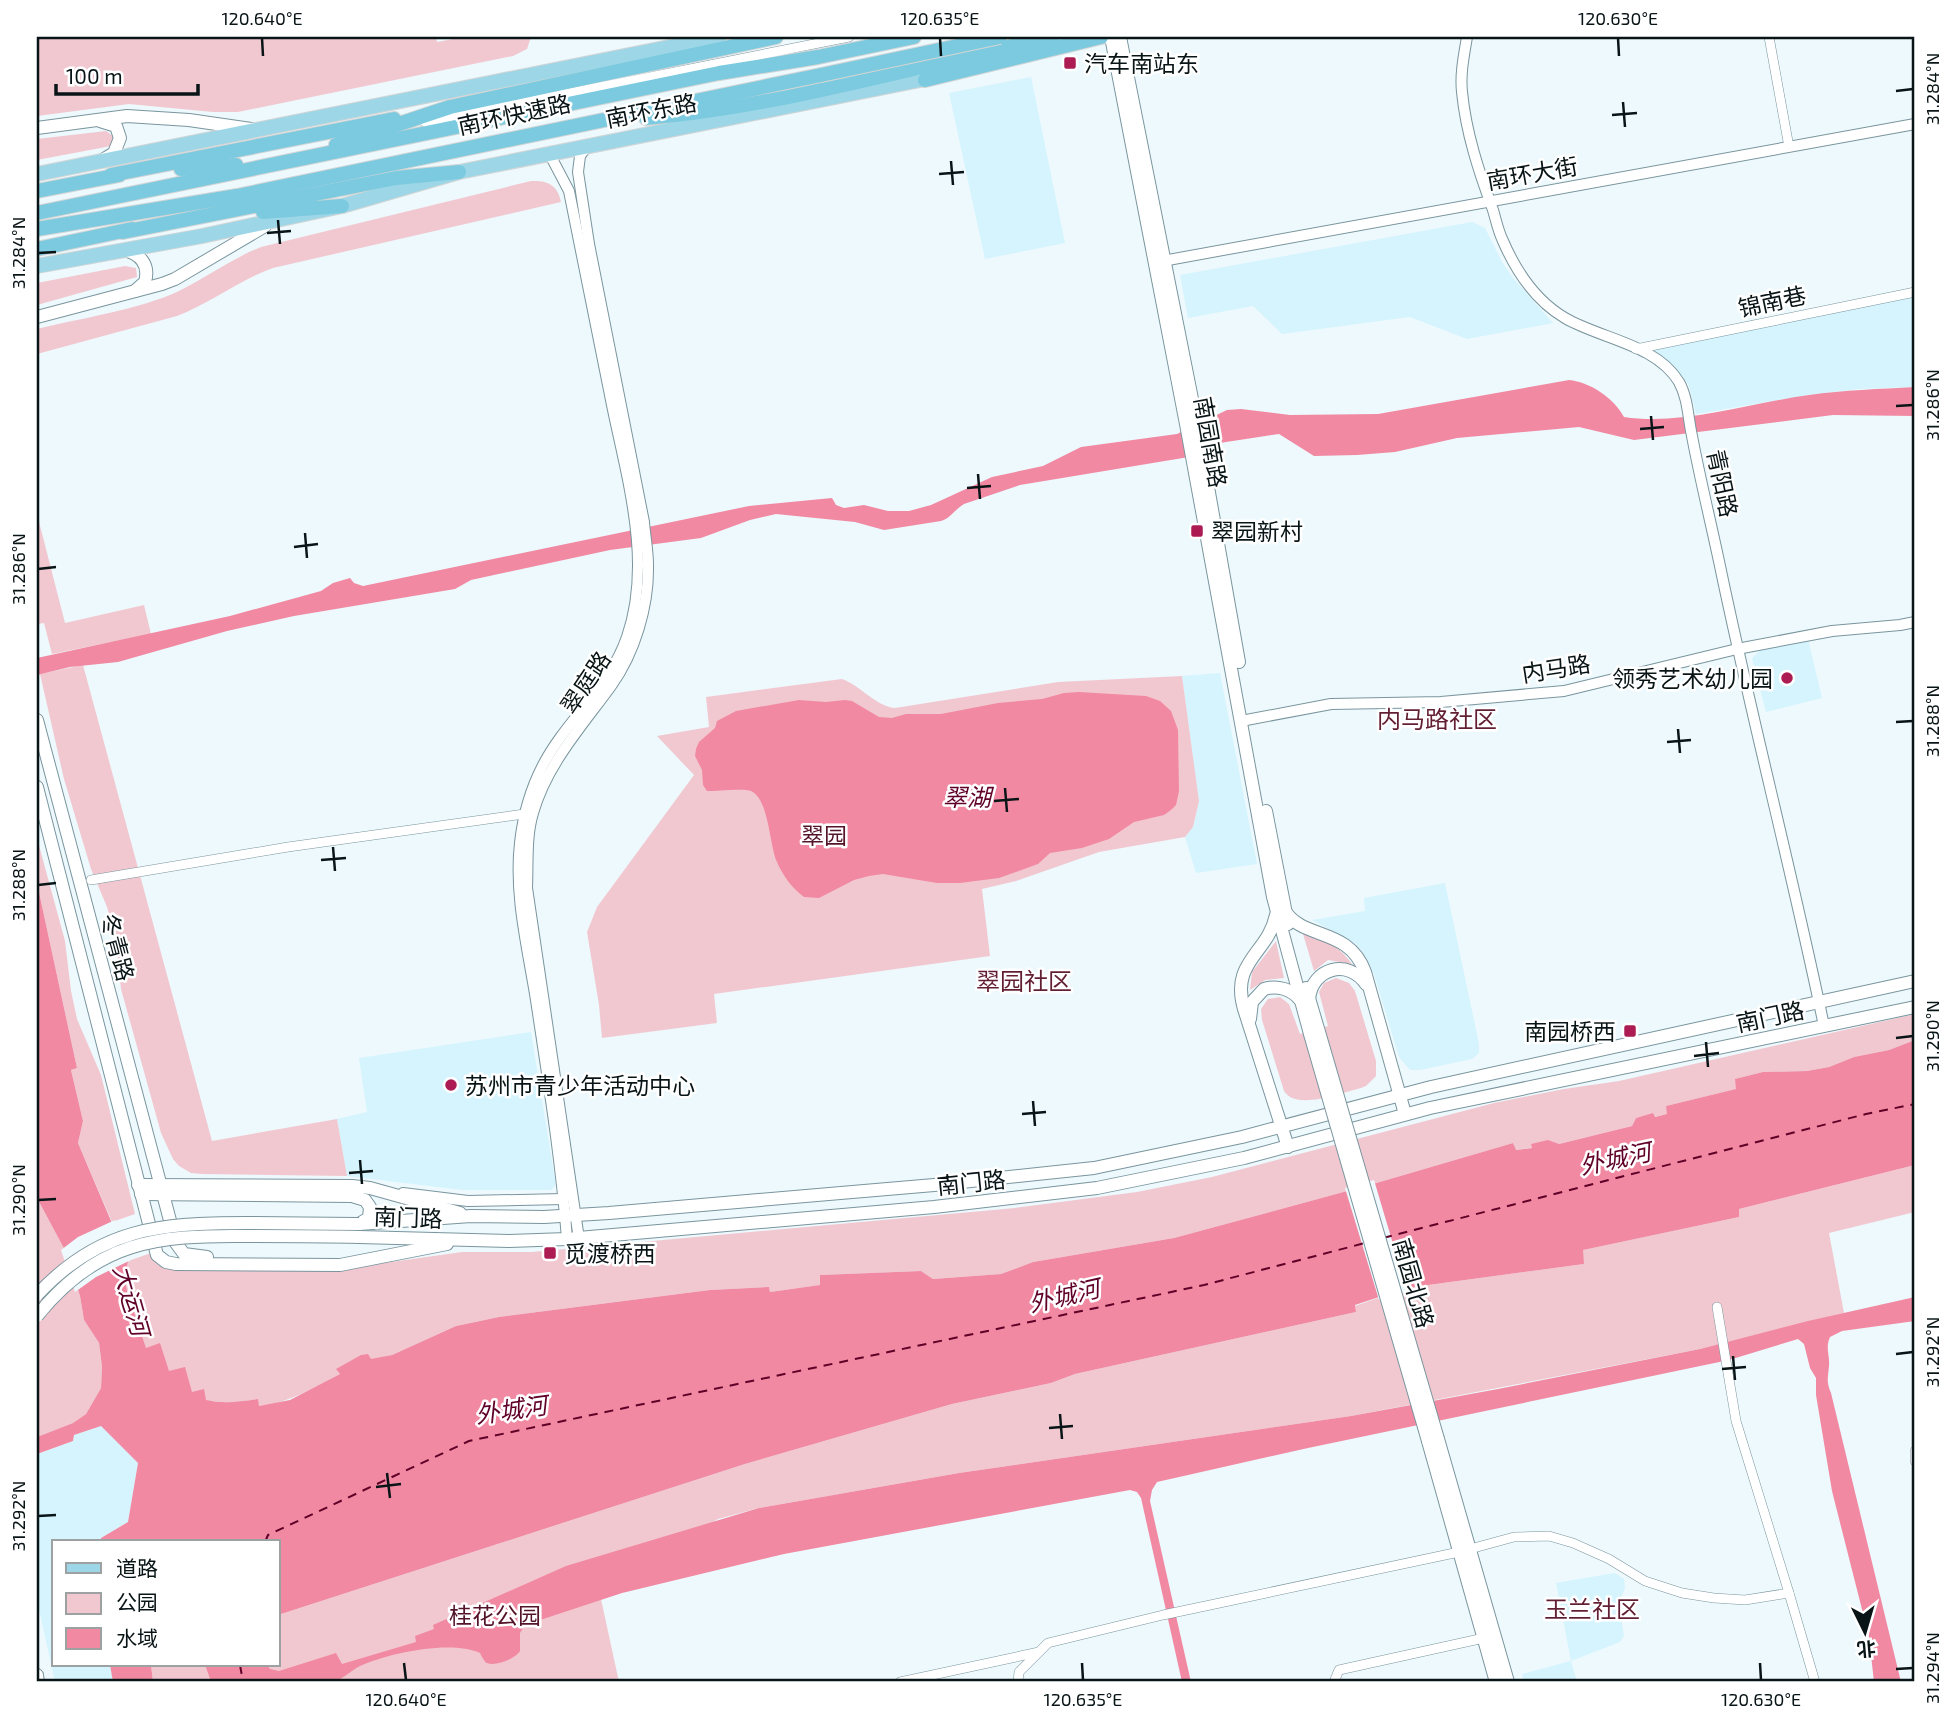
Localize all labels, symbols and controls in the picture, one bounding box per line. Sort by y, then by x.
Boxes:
text: 120.640°E [221,7,303,29]
text: 120.635°E [901,7,979,29]
text: 120.630°E [1578,7,1658,29]
place label: 汽车南站东 [1084,49,1199,77]
scale bar [56,52,198,96]
text: 31.284°N [1921,53,1943,125]
marker: 汽车南站东 [1062,55,1078,71]
text: 100 m [66,63,123,88]
street label: 南环东路 [603,87,699,133]
street label: 南环快速路 [455,88,573,140]
street label: 南环大街 [1484,151,1580,195]
text: 31.284°N [7,217,29,289]
street label: 锦南巷 [1735,280,1809,322]
text: 31.286°N [1921,369,1943,441]
street label: 南园南路 [1189,394,1233,490]
street label: 青阳路 [1702,446,1744,520]
place label: 翠园新村 [1211,517,1303,545]
marker: 翠园新村 [1189,523,1205,539]
text: 31.286°N [7,533,29,605]
street label: 翠庭路 [554,646,616,718]
street label: 内马路 [1520,649,1592,687]
place label: 领秀艺术幼儿园 [1612,664,1773,692]
marker: 领秀艺术幼儿园 [1779,670,1795,686]
text: 31.288°N [1921,685,1943,757]
district label: 内马路社区 [1377,704,1497,733]
water label: 翠湖 [943,782,995,811]
park label: 翠园 [801,821,847,849]
text: 31.288°N [7,849,29,921]
street label: 冬青路 [96,910,140,984]
district label: 翠园社区 [976,966,1072,995]
street label: 南门路 [1733,995,1807,1037]
text: 31.290°N [1921,1000,1943,1072]
place label: 南园桥西 [1524,1017,1616,1045]
marker: 南园桥西 [1622,1023,1638,1039]
place label: 苏州市青少年活动中心 [465,1071,695,1099]
marker: 苏州市青少年活动中心 [443,1077,459,1093]
water label: 外城河 [1577,1136,1657,1180]
text: 31.290°N [7,1164,29,1236]
street label: 南门路 [935,1164,1007,1200]
street label: 南门路 [373,1202,443,1232]
street label: 南园北路 [1388,1235,1440,1331]
place label: 觅渡桥西 [564,1239,656,1267]
marker: 觅渡桥西 [542,1245,558,1261]
water label: 大运河 [108,1261,157,1342]
water label: 外城河 [1026,1272,1106,1317]
text: 31.292°N [1921,1316,1943,1388]
water label: 外城河 [473,1389,553,1428]
text: 31.292°N [7,1480,29,1552]
legend [52,1540,280,1666]
text: 道路 [116,1555,158,1580]
text: 公园 [116,1589,158,1614]
district label: 玉兰社区 [1544,1594,1640,1623]
north arrow [1829,1596,1899,1666]
park label: 桂花公园 [449,1601,541,1629]
text: 水域 [116,1625,158,1650]
text: 31.294°N [1921,1632,1943,1704]
text: 北 [1856,1637,1877,1662]
text: 120.640°E [365,1688,447,1710]
text: 120.635°E [1044,1688,1122,1710]
text: 120.630°E [1721,1688,1801,1710]

